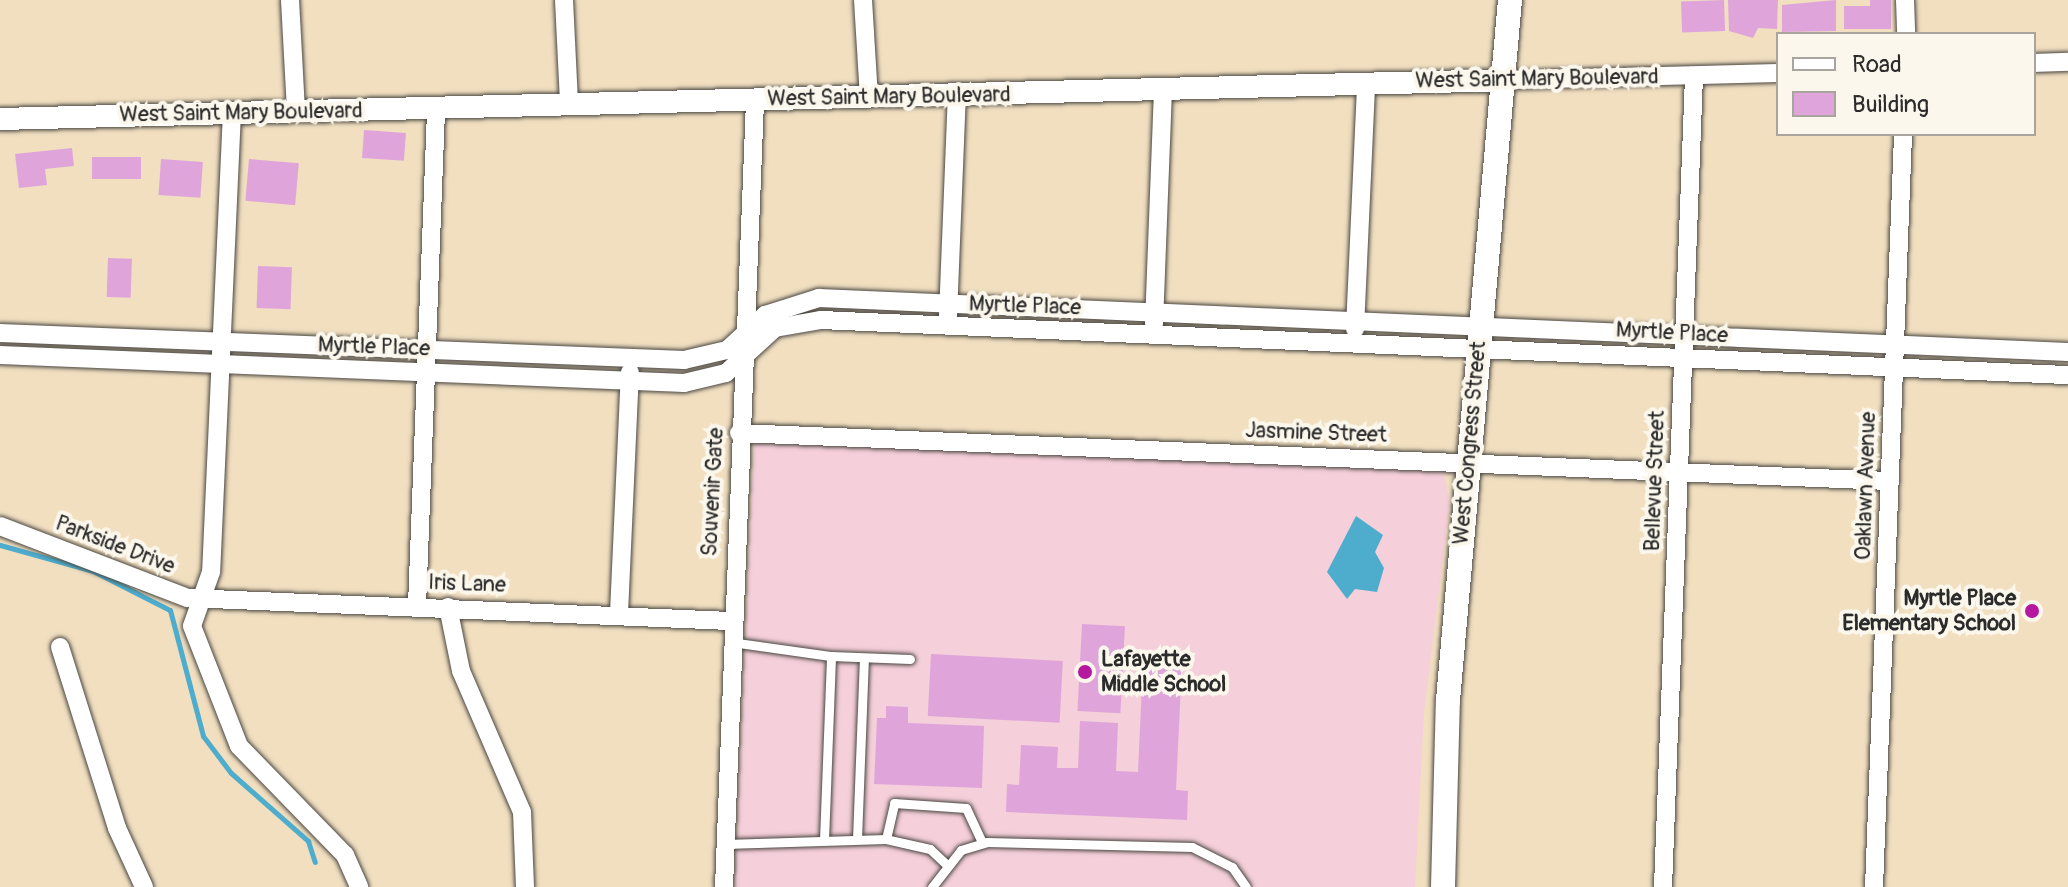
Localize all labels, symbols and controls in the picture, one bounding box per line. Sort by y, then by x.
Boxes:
legend [1776,32,2036,136]
text: Road [1852,50,1902,79]
street label: West Saint Mary Boulevard [1415,64,1659,94]
street label: West Saint Mary Boulevard [767,82,1011,112]
text: Building [1852,90,1929,119]
street label: West Saint Mary Boulevard [119,98,363,128]
street label: Myrtle Place [968,291,1082,321]
street label: Myrtle Place [1615,317,1729,349]
street label: Myrtle Place [317,332,431,362]
street label: West Congress Street [1448,340,1492,546]
street label: Bellevue Street [1639,410,1671,552]
street label: Oaklawn Avenue [1850,411,1882,561]
street label: Jasmine Street [1245,417,1387,449]
street label: Souvenir Gate [696,427,730,557]
street label: Parkside Drive [52,510,178,580]
street label: Iris Lane [428,569,506,599]
place label: Myrtle Place Elementary School [1842,585,2016,636]
marker: Myrtle Place Elementary School [2023,602,2041,620]
place label: Lafayette Middle School [1101,646,1226,698]
marker: Lafayette Middle School [1076,663,1094,681]

